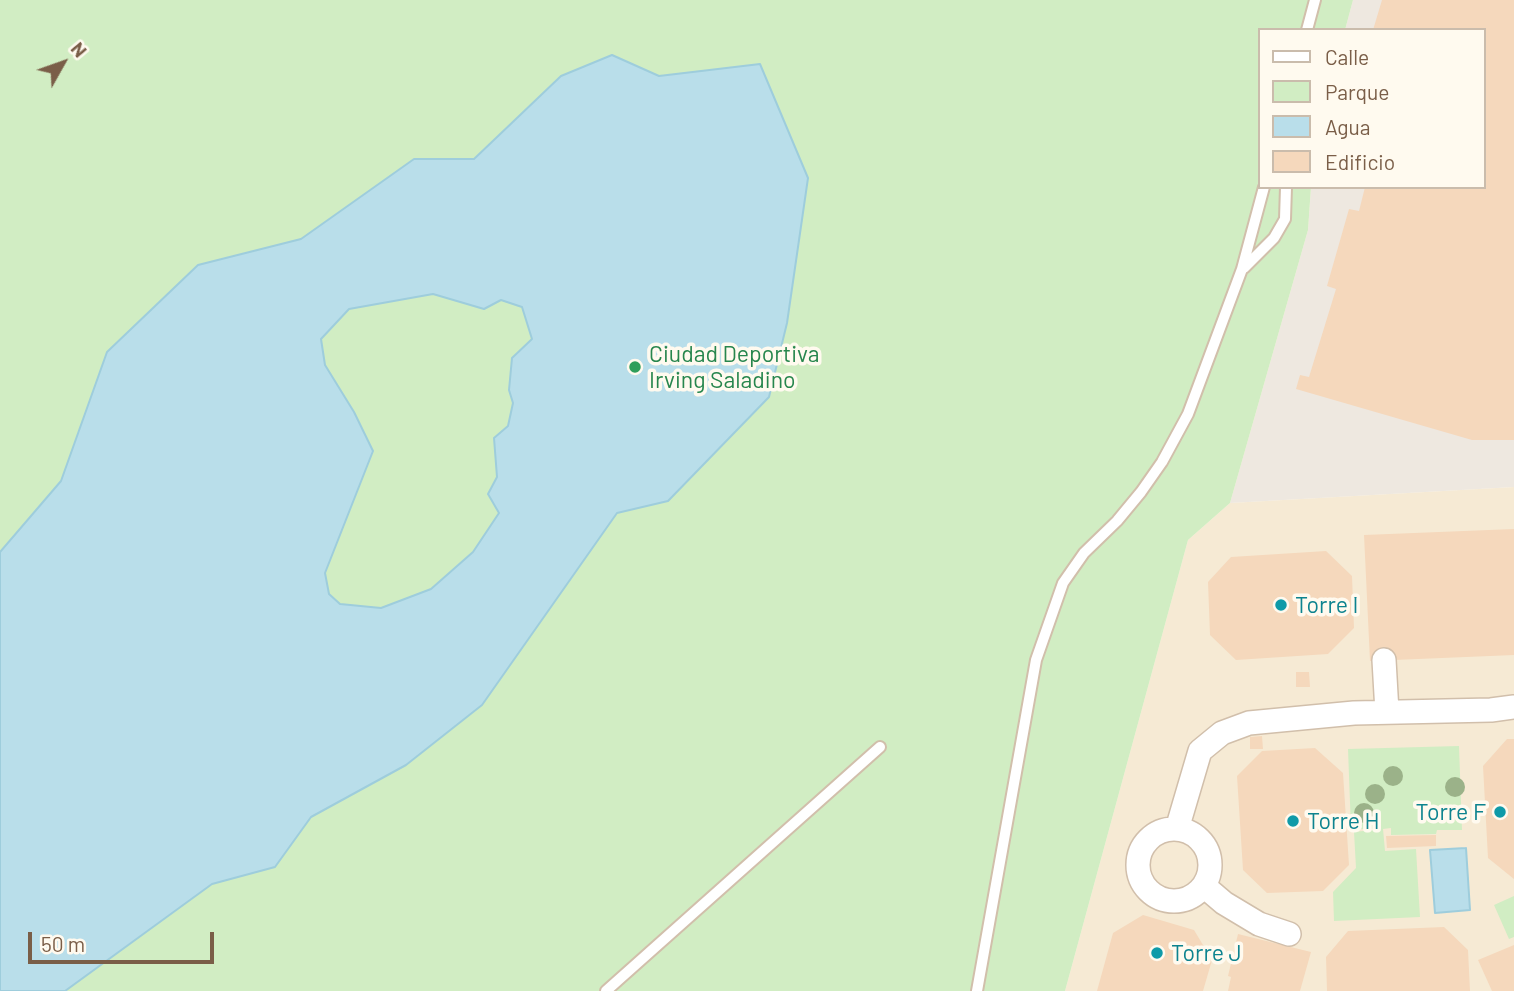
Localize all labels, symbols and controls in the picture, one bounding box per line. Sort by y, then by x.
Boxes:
north arrow [28,28,98,98]
legend [1258,28,1486,189]
text: N [67,37,92,61]
text: Calle [1325,44,1369,69]
text: Parque [1325,79,1390,104]
text: Agua [1325,114,1371,139]
text: Edificio [1325,149,1395,174]
place label: Ciudad Deportiva Irving Saladino [649,340,820,394]
marker: Ciudad Deportiva Irving Saladino [627,359,643,375]
place label: Torre I [1295,591,1358,619]
marker: Torre I [1273,597,1289,613]
place label: Torre F [1415,798,1486,826]
marker: Torre F [1492,804,1508,820]
place label: Torre H [1307,807,1380,835]
marker: Torre H [1285,813,1301,829]
scale bar [32,918,217,962]
text: 50 m [41,931,85,956]
place label: Torre J [1171,939,1242,967]
marker: Torre J [1149,945,1165,961]

